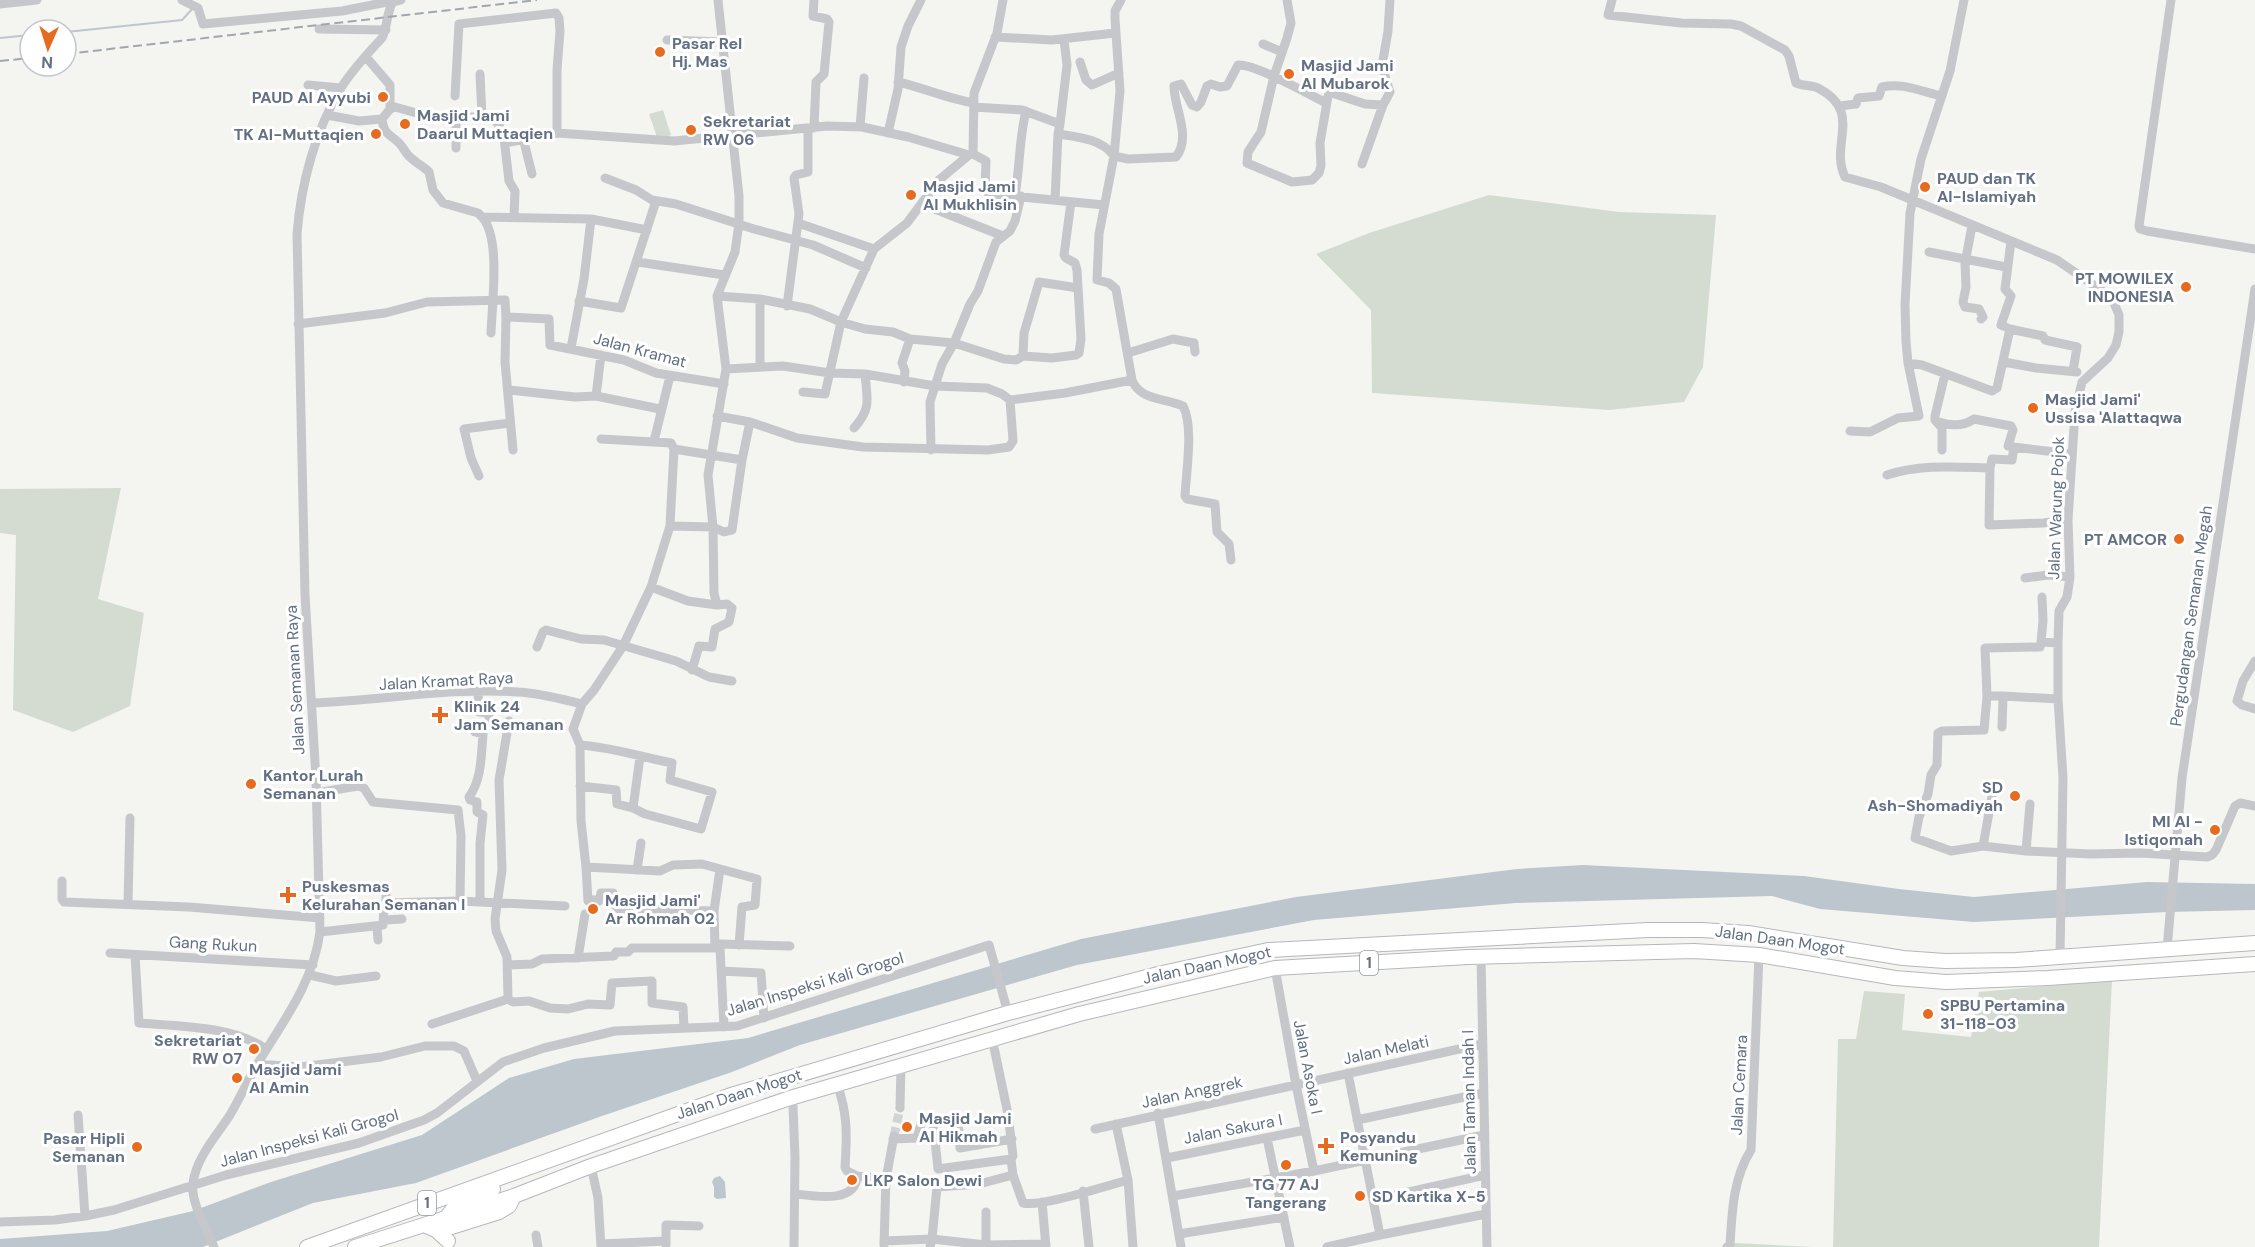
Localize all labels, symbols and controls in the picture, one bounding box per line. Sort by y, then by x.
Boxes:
north arrow [18,18,78,78]
place label: Pasar Rel Hj. Mas [672,33,742,72]
marker: Pasar Rel Hj. Mas [653,45,667,59]
text: N [41,52,54,73]
place label: Masjid Jami Al Mubarok [1301,55,1394,94]
marker: Masjid Jami Al Mubarok [1282,67,1296,81]
place label: PAUD Al Ayyubi [252,87,371,108]
marker: PAUD Al Ayyubi [376,90,390,104]
place label: Masjid Jami Daarul Muttaqien [417,105,553,144]
place label: Sekretariat RW 06 [703,111,791,150]
marker: Masjid Jami Daarul Muttaqien [398,117,412,131]
marker: Sekretariat RW 06 [684,123,698,137]
place label: TK Al-Muttaqien [234,124,364,145]
marker: TK Al-Muttaqien [369,127,383,141]
place label: PAUD dan TK Al-Islamiyah [1937,168,2037,207]
place label: Masjid Jami Al Mukhlisin [923,176,1017,215]
marker: PAUD dan TK Al-Islamiyah [1918,180,1932,194]
marker: Masjid Jami Al Mukhlisin [904,188,918,202]
place label: PT MOWILEX INDONESIA [2075,268,2174,307]
marker: PT MOWILEX INDONESIA [2179,280,2193,294]
street label: Jalan Kramat [591,328,689,372]
place label: Masjid Jami' Ussisa 'Alattaqwa [2045,389,2182,428]
marker: Masjid Jami' Ussisa 'Alattaqwa [2026,401,2040,415]
street label: Jalan Warung Pojok [2043,436,2069,580]
street label: Pergudangan Semanan Megah [2165,504,2217,728]
place label: PT AMCOR [2084,529,2167,550]
marker: PT AMCOR [2172,532,2186,546]
street label: Jalan Semanan Raya [281,605,309,755]
street label: Jalan Kramat Raya [378,667,514,695]
place label: Klinik 24 Jam Semanan [454,696,564,735]
marker: Klinik 24 Jam Semanan [431,706,449,724]
place label: Kantor Lurah Semanan [263,765,364,804]
marker: Kantor Lurah Semanan [244,777,258,791]
place label: SD Ash-Shomadiyah [1867,777,2003,816]
marker: SD Ash-Shomadiyah [2008,789,2022,803]
place label: MI Al - Istiqomah [2125,811,2203,850]
marker: MI Al - Istiqomah [2208,823,2222,837]
place label: Puskesmas Kelurahan Semanan I [302,876,465,915]
marker: Puskesmas Kelurahan Semanan I [279,886,297,904]
place label: Masjid Jami' Ar Rohmah 02 [605,890,714,929]
marker: Masjid Jami' Ar Rohmah 02 [586,902,600,916]
street label: Jalan Daan Mogot [1714,920,1846,960]
street label: Gang Rukun [168,931,258,957]
street label: Jalan Daan Mogot [1141,941,1273,989]
street label: Jalan Inspeksi Kali Grogol [724,947,906,1021]
road number: 1 [1360,951,1378,975]
place label: SPBU Pertamina 31-118-03 [1940,995,2065,1034]
marker: SPBU Pertamina 31-118-03 [1921,1007,1935,1021]
street label: Jalan Asoka I [1289,1018,1327,1116]
place label: Sekretariat RW 07 [154,1030,242,1069]
street label: Jalan Taman Indah I [1457,1030,1481,1174]
street label: Jalan Melati [1341,1031,1431,1069]
street label: Jalan Cemara [1726,1034,1752,1136]
marker: Sekretariat RW 07 [247,1042,261,1056]
place label: Masjid Jami Al Amin [249,1059,342,1098]
street label: Jalan Daan Mogot [673,1064,805,1124]
marker: Masjid Jami Al Amin [230,1071,244,1085]
street label: Jalan Anggrek [1140,1071,1244,1113]
street label: Jalan Inspeksi Kali Grogol [217,1104,401,1172]
place label: Masjid Jami Al Hikmah [919,1108,1012,1147]
street label: Jalan Sakura I [1182,1109,1284,1149]
marker: Masjid Jami Al Hikmah [900,1120,914,1134]
place label: Posyandu Kemuning [1340,1127,1418,1166]
place label: Pasar Hipli Semanan [43,1128,125,1167]
marker: Posyandu Kemuning [1317,1137,1335,1155]
marker: Pasar Hipli Semanan [130,1140,144,1154]
marker: TG 77 AJ Tangerang [1279,1158,1293,1172]
place label: LKP Salon Dewi [864,1170,982,1191]
marker: LKP Salon Dewi [845,1173,859,1187]
place label: TG 77 AJ Tangerang [1245,1174,1327,1213]
place label: SD Kartika X-5 [1372,1186,1486,1207]
marker: SD Kartika X-5 [1353,1189,1367,1203]
road number: 1 [418,1191,436,1215]

